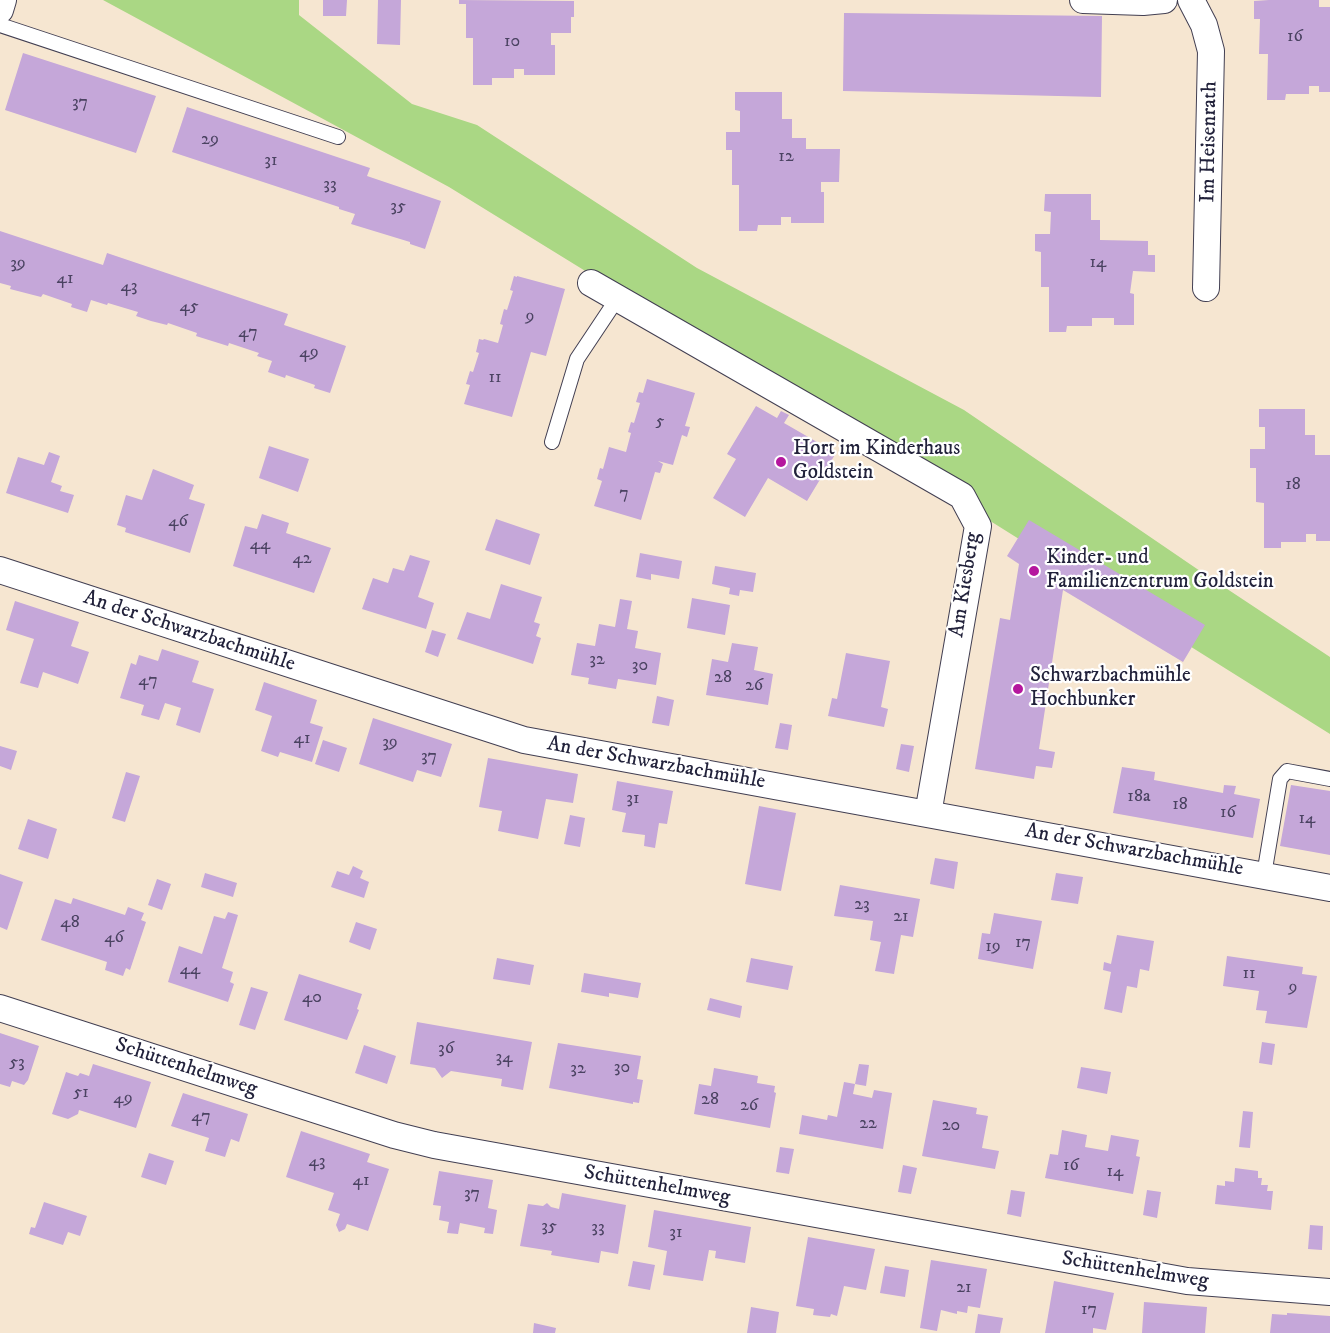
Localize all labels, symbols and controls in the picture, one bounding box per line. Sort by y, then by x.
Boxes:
house number: 16 [1287,26,1303,48]
house number: 10 [504,31,520,53]
street label: Im Heisenrath [1196,81,1224,203]
house number: 37 [72,92,88,114]
house number: 29 [201,129,219,151]
house number: 12 [778,146,794,168]
house number: 31 [264,150,278,172]
house number: 33 [323,174,337,196]
house number: 35 [390,196,406,218]
house number: 14 [1090,252,1106,274]
house number: 39 [10,253,26,275]
house number: 41 [57,268,73,290]
house number: 43 [120,276,138,298]
house number: 45 [179,296,199,318]
house number: 9 [526,306,534,328]
house number: 47 [238,322,258,344]
house number: 49 [299,342,319,364]
house number: 11 [488,367,502,389]
house number: 5 [656,411,664,433]
place label: Hort im Kinderhaus Goldstein [793,437,960,487]
marker: Hort im Kinderhaus Goldstein [774,455,788,469]
house number: 18 [1285,474,1301,496]
house number: 7 [619,483,629,505]
house number: 46 [168,511,188,533]
street label: Am Kiesberg [945,531,987,639]
house number: 44 [250,534,270,556]
place label: Kinder- und Familienzentrum Goldstein [1046,546,1274,596]
house number: 42 [292,548,312,570]
marker: Kinder- und Familienzentrum Goldstein [1027,564,1041,578]
street label: An der Schwarzbachmühle [80,586,298,678]
house number: 32 [589,649,605,671]
house number: 30 [632,655,648,677]
place label: Schwarzbachmühle Hochbunker [1030,664,1191,714]
house number: 28 [714,667,732,689]
house number: 47 [138,670,158,692]
house number: 26 [745,675,763,697]
marker: Schwarzbachmühle Hochbunker [1011,682,1025,696]
house number: 41 [294,728,310,750]
house number: 39 [382,732,398,754]
street label: An der Schwarzbachmühle [545,732,767,796]
house number: 37 [421,746,437,768]
house number: 18a [1127,786,1151,808]
house number: 31 [626,788,640,810]
house number: 18 [1172,794,1188,816]
house number: 16 [1220,802,1236,824]
house number: 14 [1299,808,1315,830]
street label: An der Schwarzbachmühle [1023,819,1245,883]
house number: 23 [854,894,870,916]
house number: 21 [893,906,909,928]
house number: 48 [60,912,80,934]
house number: 46 [104,927,124,949]
house number: 17 [1015,932,1031,954]
house number: 19 [985,936,1001,958]
house number: 44 [180,959,200,981]
house number: 11 [1242,963,1256,985]
house number: 9 [1289,977,1297,999]
house number: 40 [302,987,322,1009]
street label: Schüttenhelmweg [112,1033,260,1103]
house number: 36 [438,1038,454,1060]
house number: 34 [495,1047,513,1069]
house number: 53 [9,1052,25,1074]
house number: 30 [614,1057,630,1079]
house number: 32 [570,1058,586,1080]
house number: 51 [73,1082,89,1104]
house number: 49 [113,1088,133,1110]
house number: 28 [701,1089,719,1111]
house number: 26 [740,1095,758,1117]
house number: 47 [191,1106,211,1128]
house number: 22 [859,1113,877,1135]
house number: 20 [942,1115,960,1137]
house number: 43 [308,1151,326,1173]
house number: 16 [1063,1155,1079,1177]
street label: Schüttenhelmweg [582,1161,732,1211]
house number: 14 [1107,1161,1123,1183]
house number: 41 [353,1170,369,1192]
house number: 37 [464,1183,480,1205]
house number: 35 [541,1216,557,1238]
house number: 33 [591,1217,605,1239]
house number: 31 [669,1222,683,1244]
street label: Schüttenhelmweg [1060,1247,1210,1295]
house number: 21 [956,1277,972,1299]
house number: 17 [1081,1299,1097,1321]

